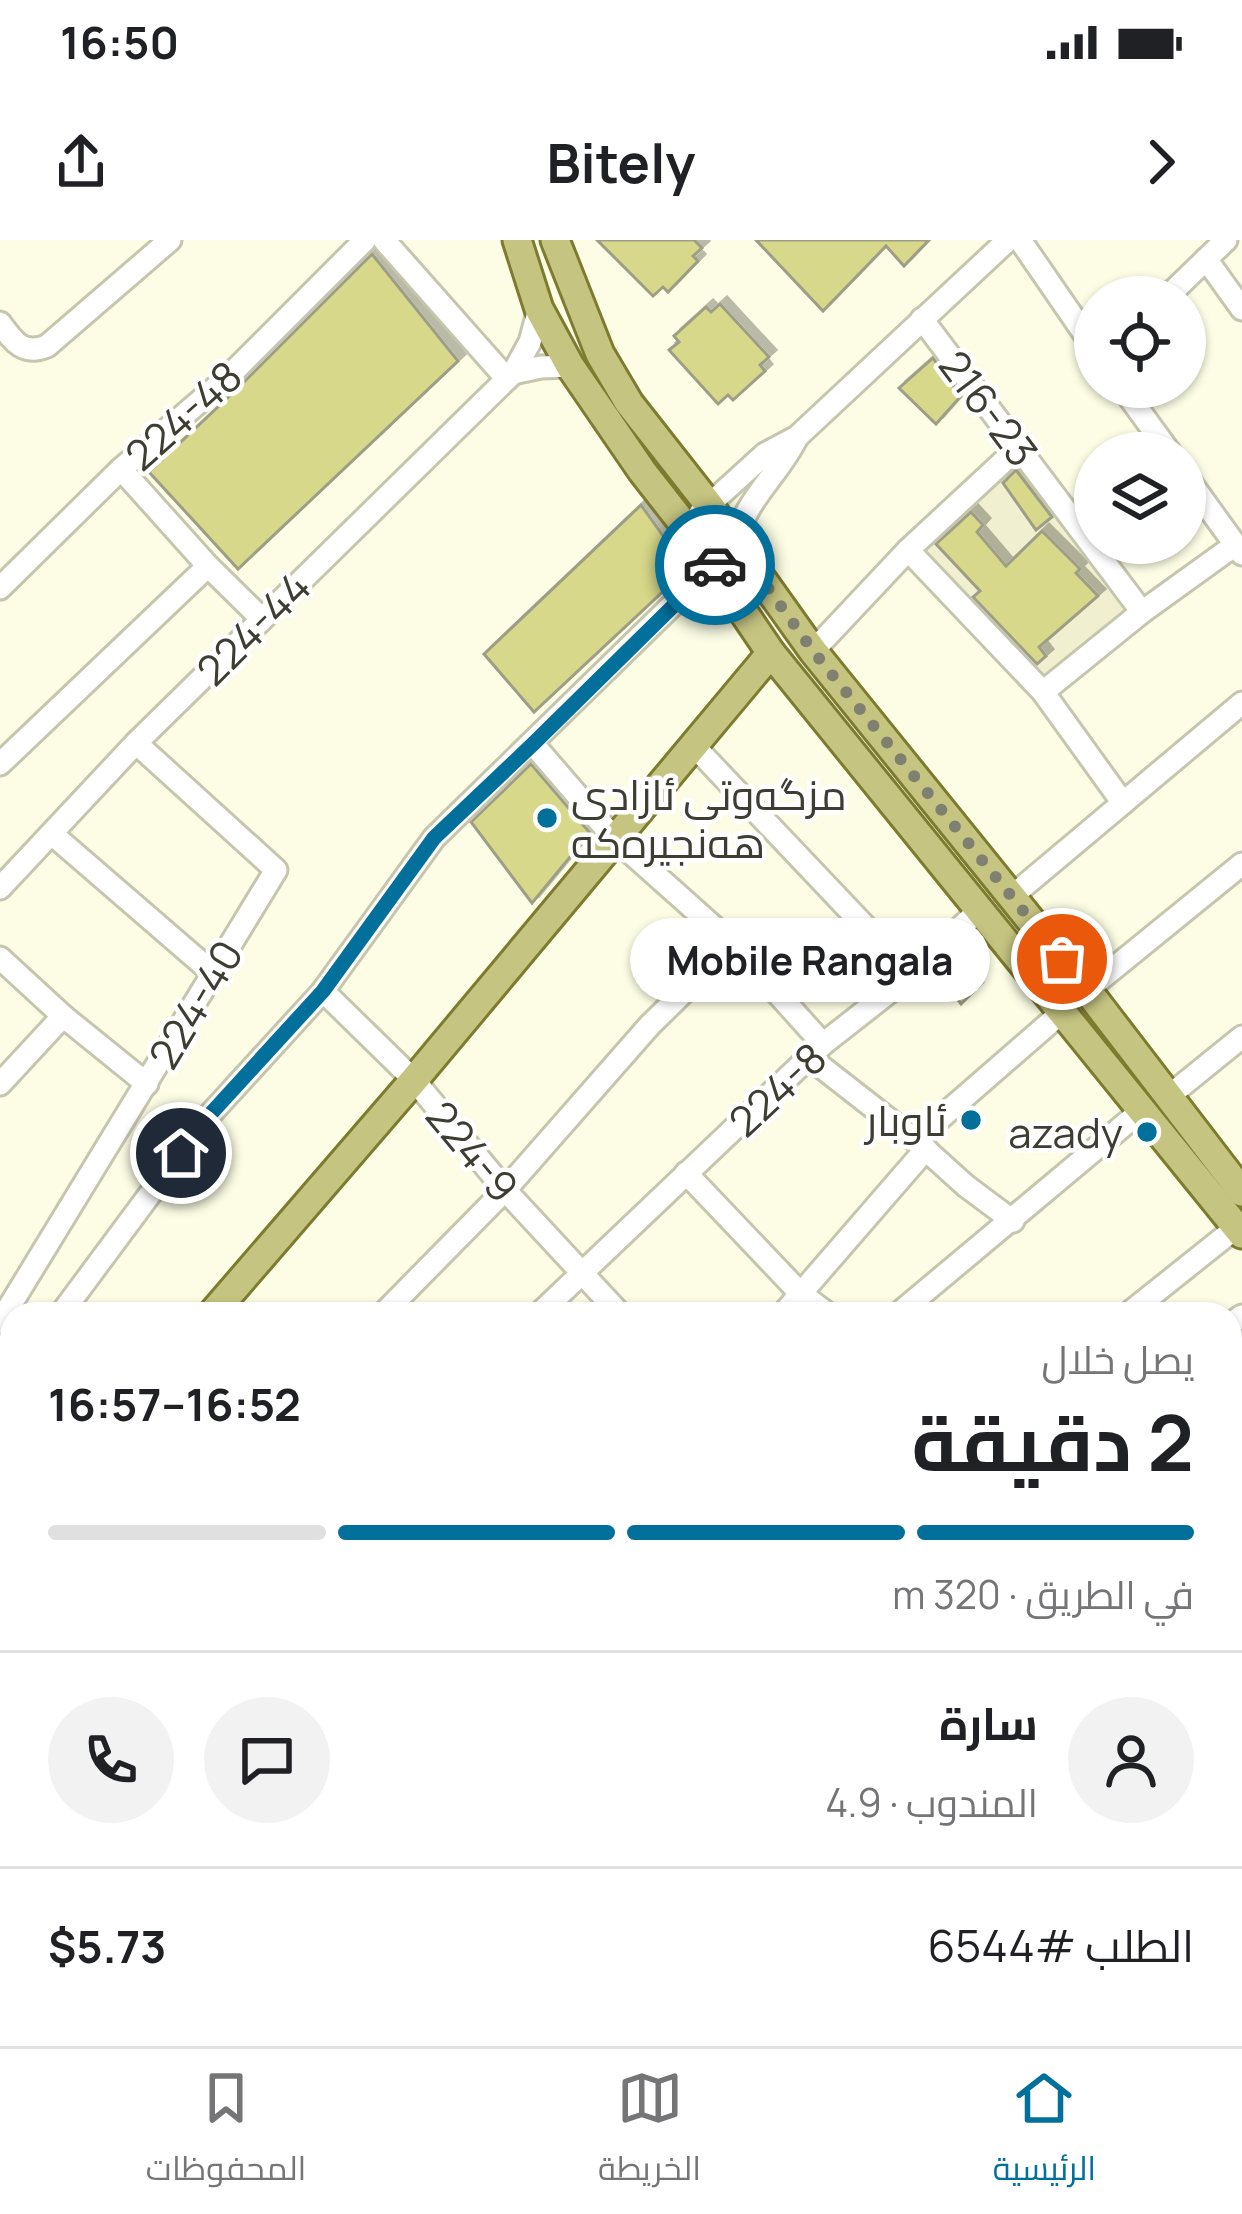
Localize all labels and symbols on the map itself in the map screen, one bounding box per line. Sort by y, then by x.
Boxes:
street label: 216-23 [926,338,1052,478]
street label: 224-48 [112,347,254,483]
courier [655,505,775,625]
street label: 224-44 [183,558,323,698]
place label: مزگه‌وتی ئازادی هه‌نجیره‌که [571,765,847,871]
marker: مزگه‌وتی ئازادی هه‌نجیره‌که [534,805,560,831]
pin [1011,908,1113,1010]
callout: Mobile Rangala [630,917,990,1001]
street label: 224-40 [134,929,256,1079]
street label: 224-8 [716,1029,838,1149]
street label: 224-9 [414,1088,532,1214]
place label: ئاوبار [864,1091,947,1149]
pin [130,1102,232,1204]
place label: azady [1008,1103,1123,1161]
marker: ئاوبار [958,1107,984,1133]
marker: azady [1134,1119,1160,1145]

